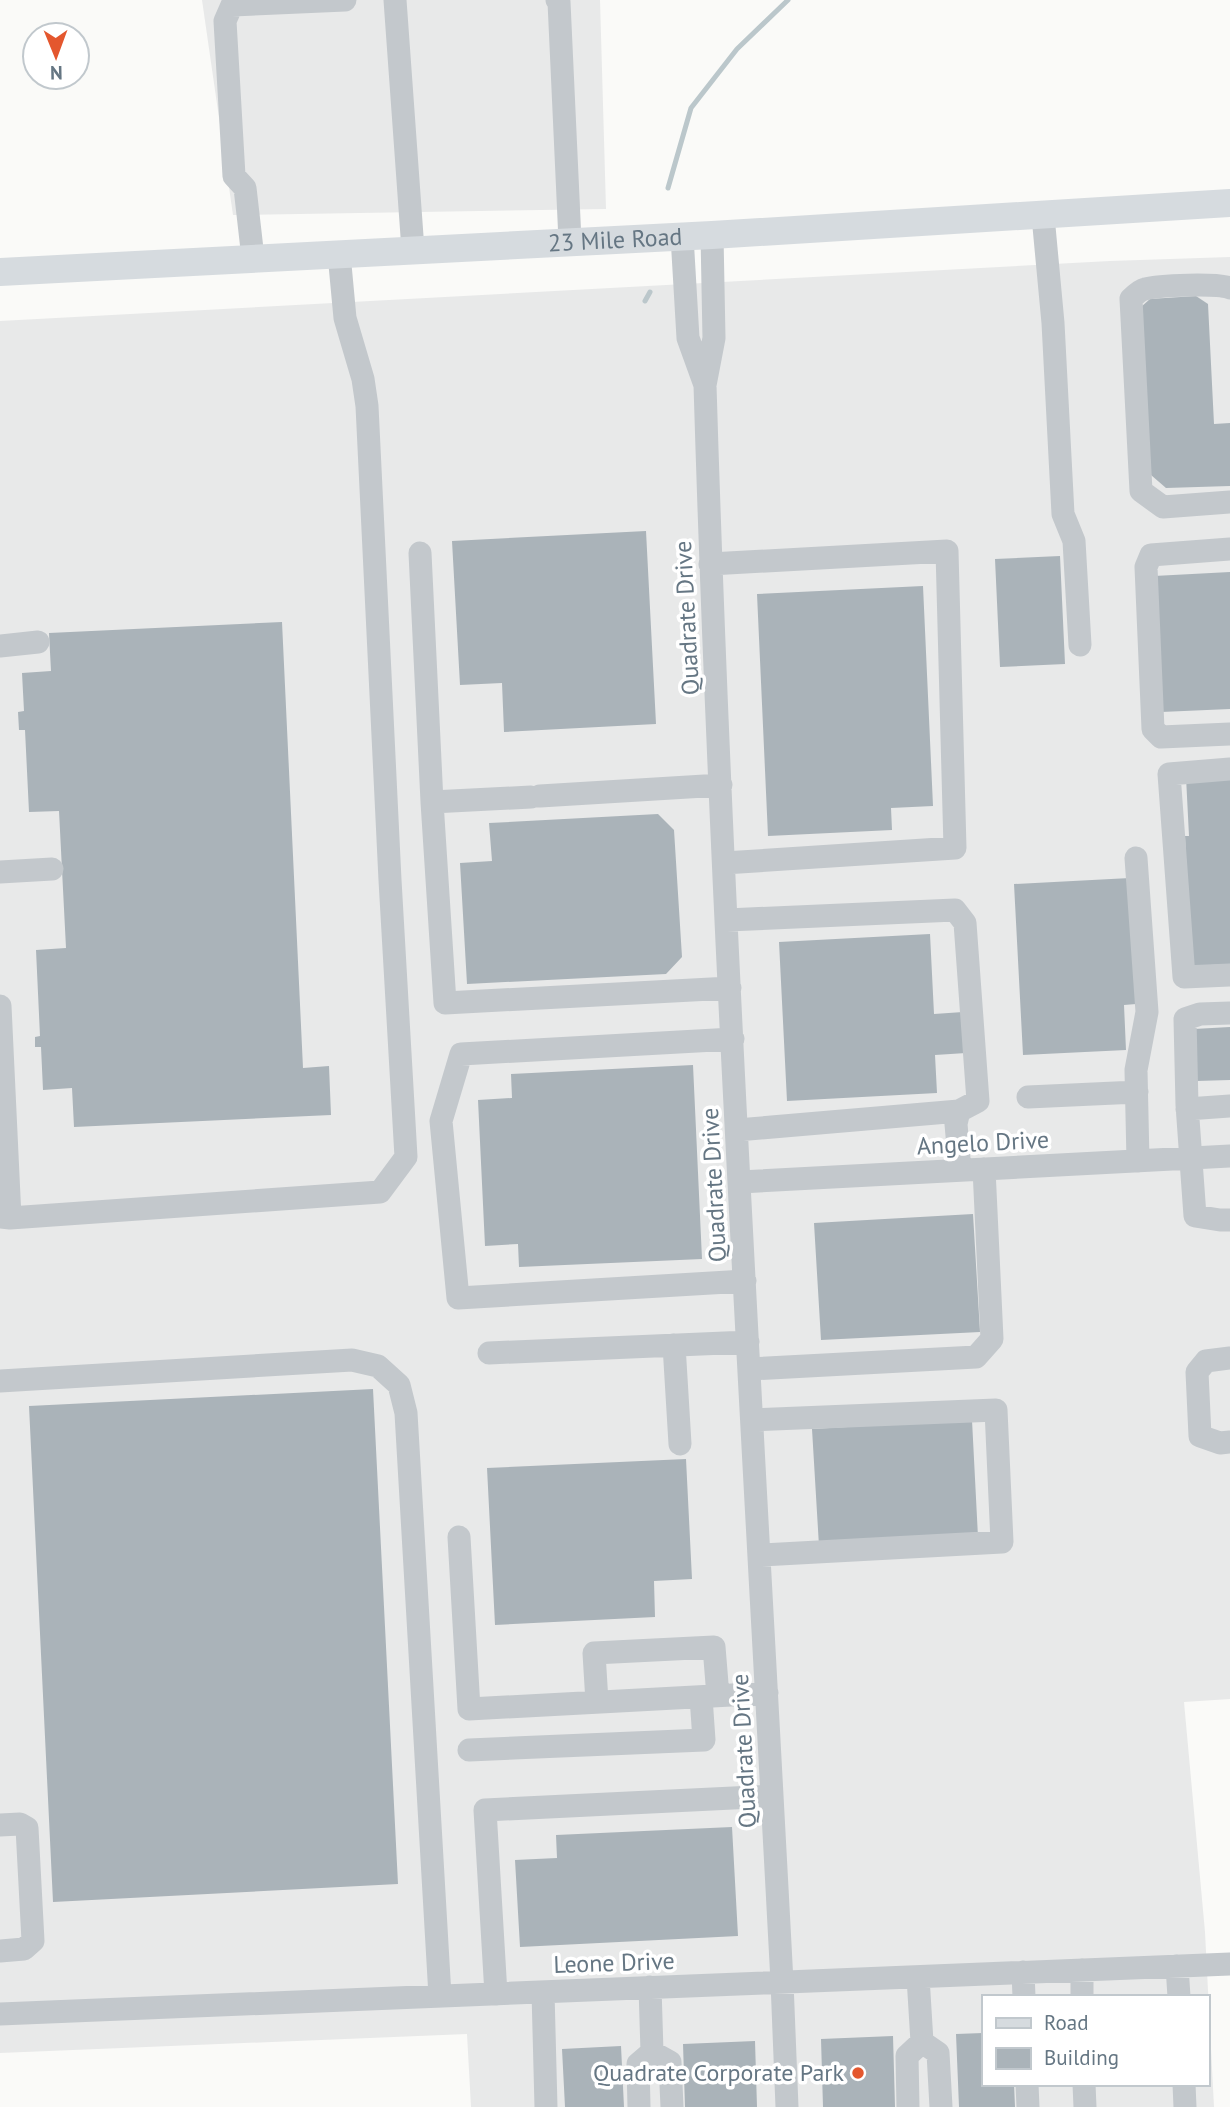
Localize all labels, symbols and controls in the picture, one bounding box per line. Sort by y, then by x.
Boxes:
north arrow [21,21,91,91]
text: N [50,61,63,85]
street label: 23 Mile Road [547,221,683,259]
street label: Quadrate Drive [667,540,706,696]
street label: Quadrate Drive [694,1107,733,1263]
street label: Angelo Drive [916,1124,1050,1161]
street label: Quadrate Drive [724,1673,763,1829]
street label: Leone Drive [553,1945,675,1980]
legend [982,1995,1209,2086]
text: Road [1044,2009,1088,2036]
text: Building [1044,2044,1119,2071]
place label: Quadrate Corporate Park [593,2057,844,2088]
marker: Quadrate Corporate Park [850,2065,866,2081]

